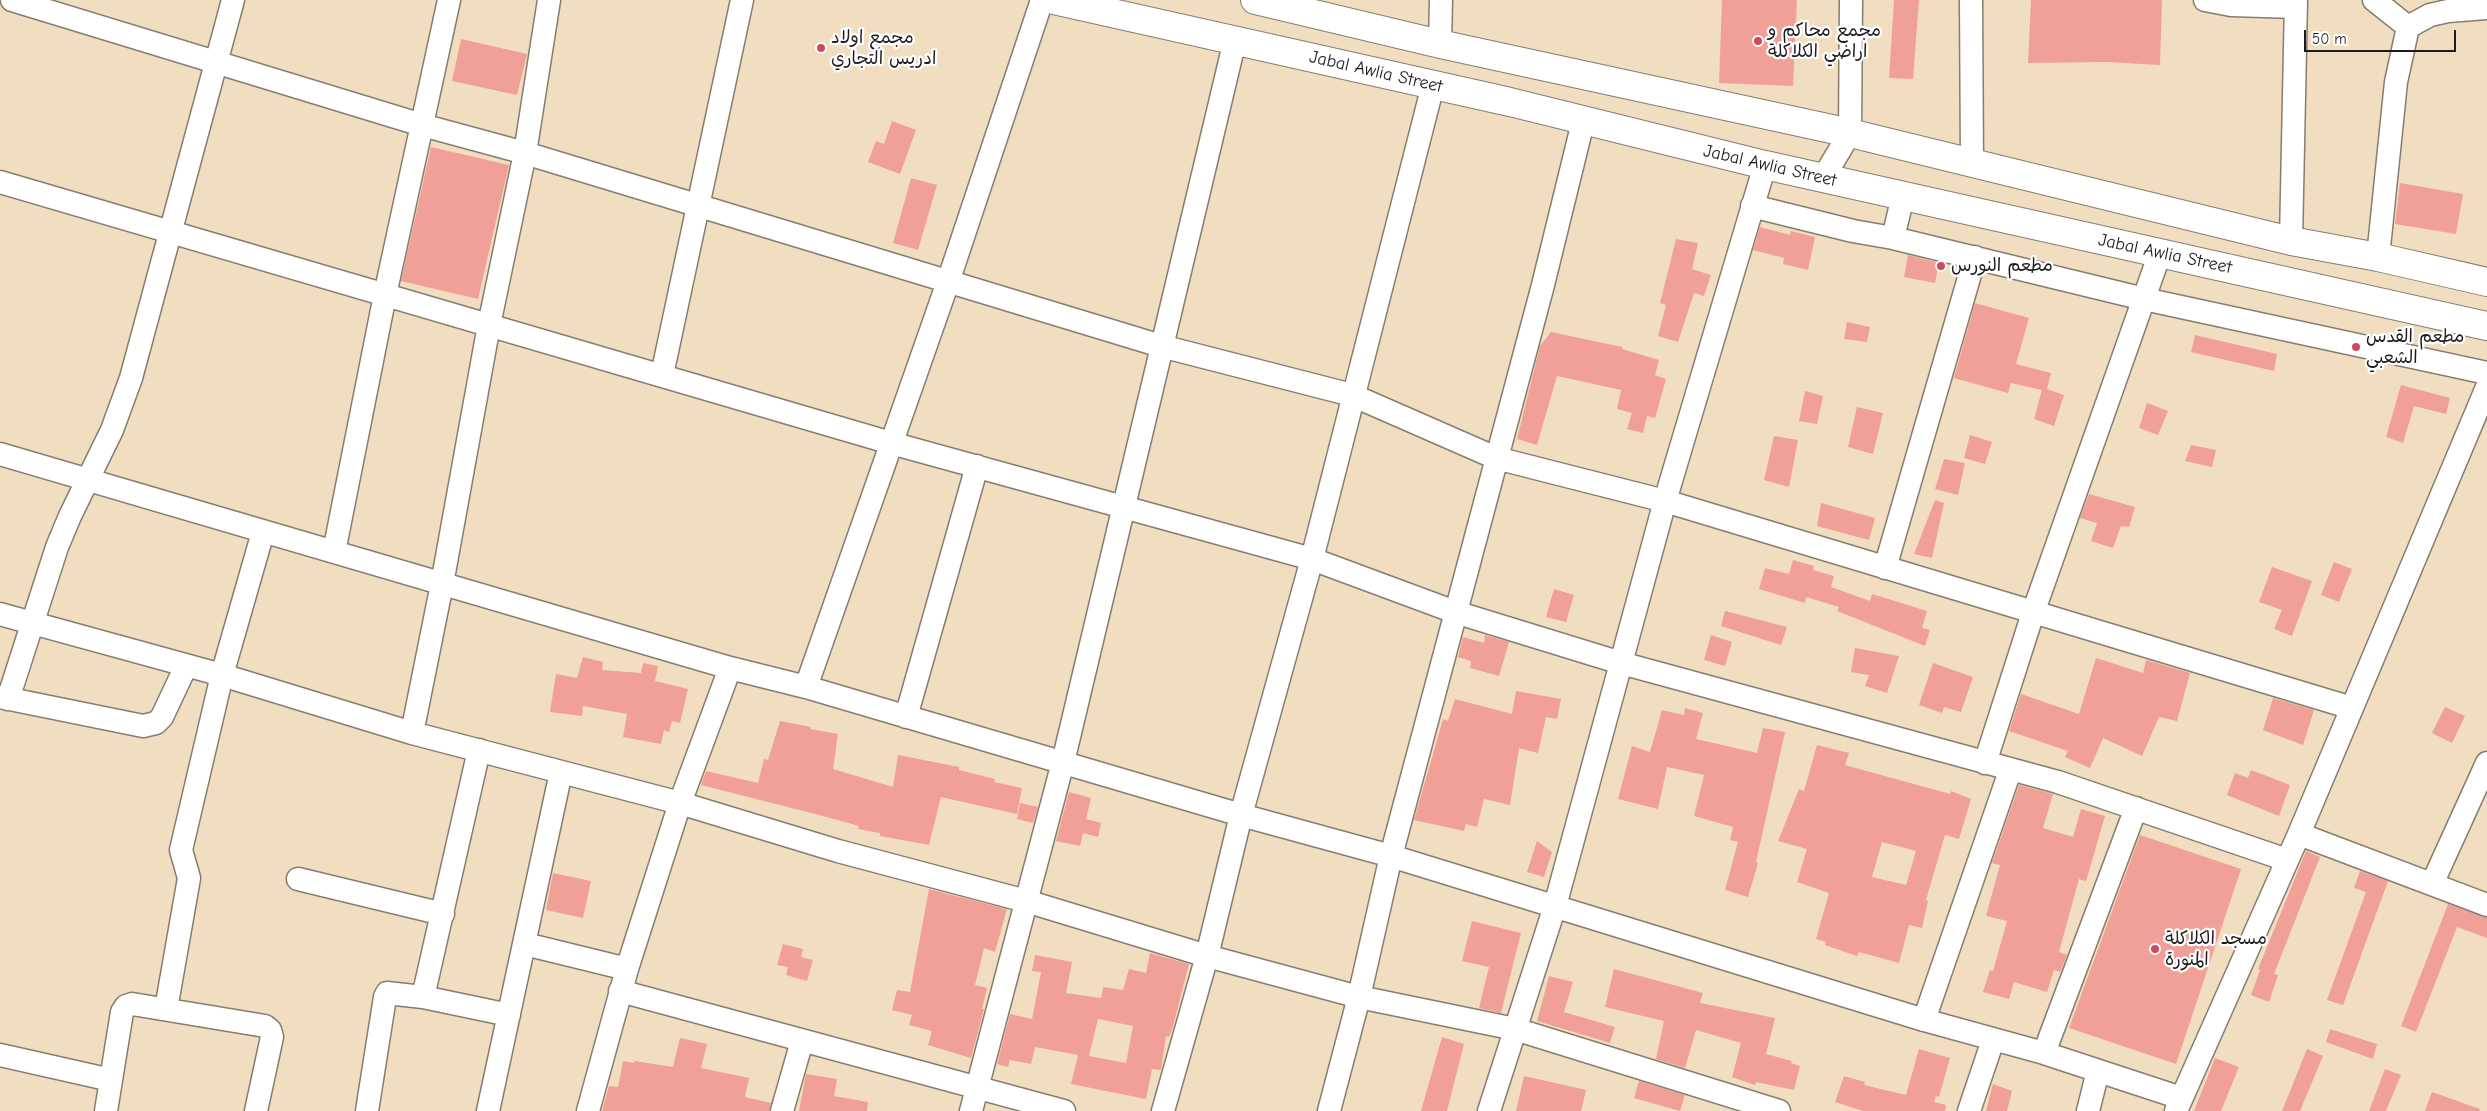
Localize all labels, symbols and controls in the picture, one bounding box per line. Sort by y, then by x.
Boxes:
place label: مجمع محاكم و اراضي الكلاكلة [1768,20,1881,62]
scale bar [2307,20,2460,52]
place label: مجمع اولاد ادريس التجاري [831,27,936,70]
text: 50 m [2312,30,2347,48]
marker: مجمع محاكم و اراضي الكلاكلة [1752,35,1764,47]
marker: مجمع اولاد ادريس التجاري [815,42,827,54]
street label: Jabal Awlia Street [1307,46,1445,98]
street label: Jabal Awlia Street [1701,140,1839,192]
street label: Jabal Awlia Street [2096,229,2234,279]
place label: مطعم النورس [1951,255,2053,277]
marker: مطعم النورس [1935,260,1947,272]
place label: مطعم القدس الشعبي [2366,326,2464,368]
marker: مطعم القدس الشعبي [2350,341,2362,353]
place label: مسجد الكلاكلة المنورة [2165,928,2267,971]
marker: مسجد الكلاكلة المنورة [2149,943,2161,955]

